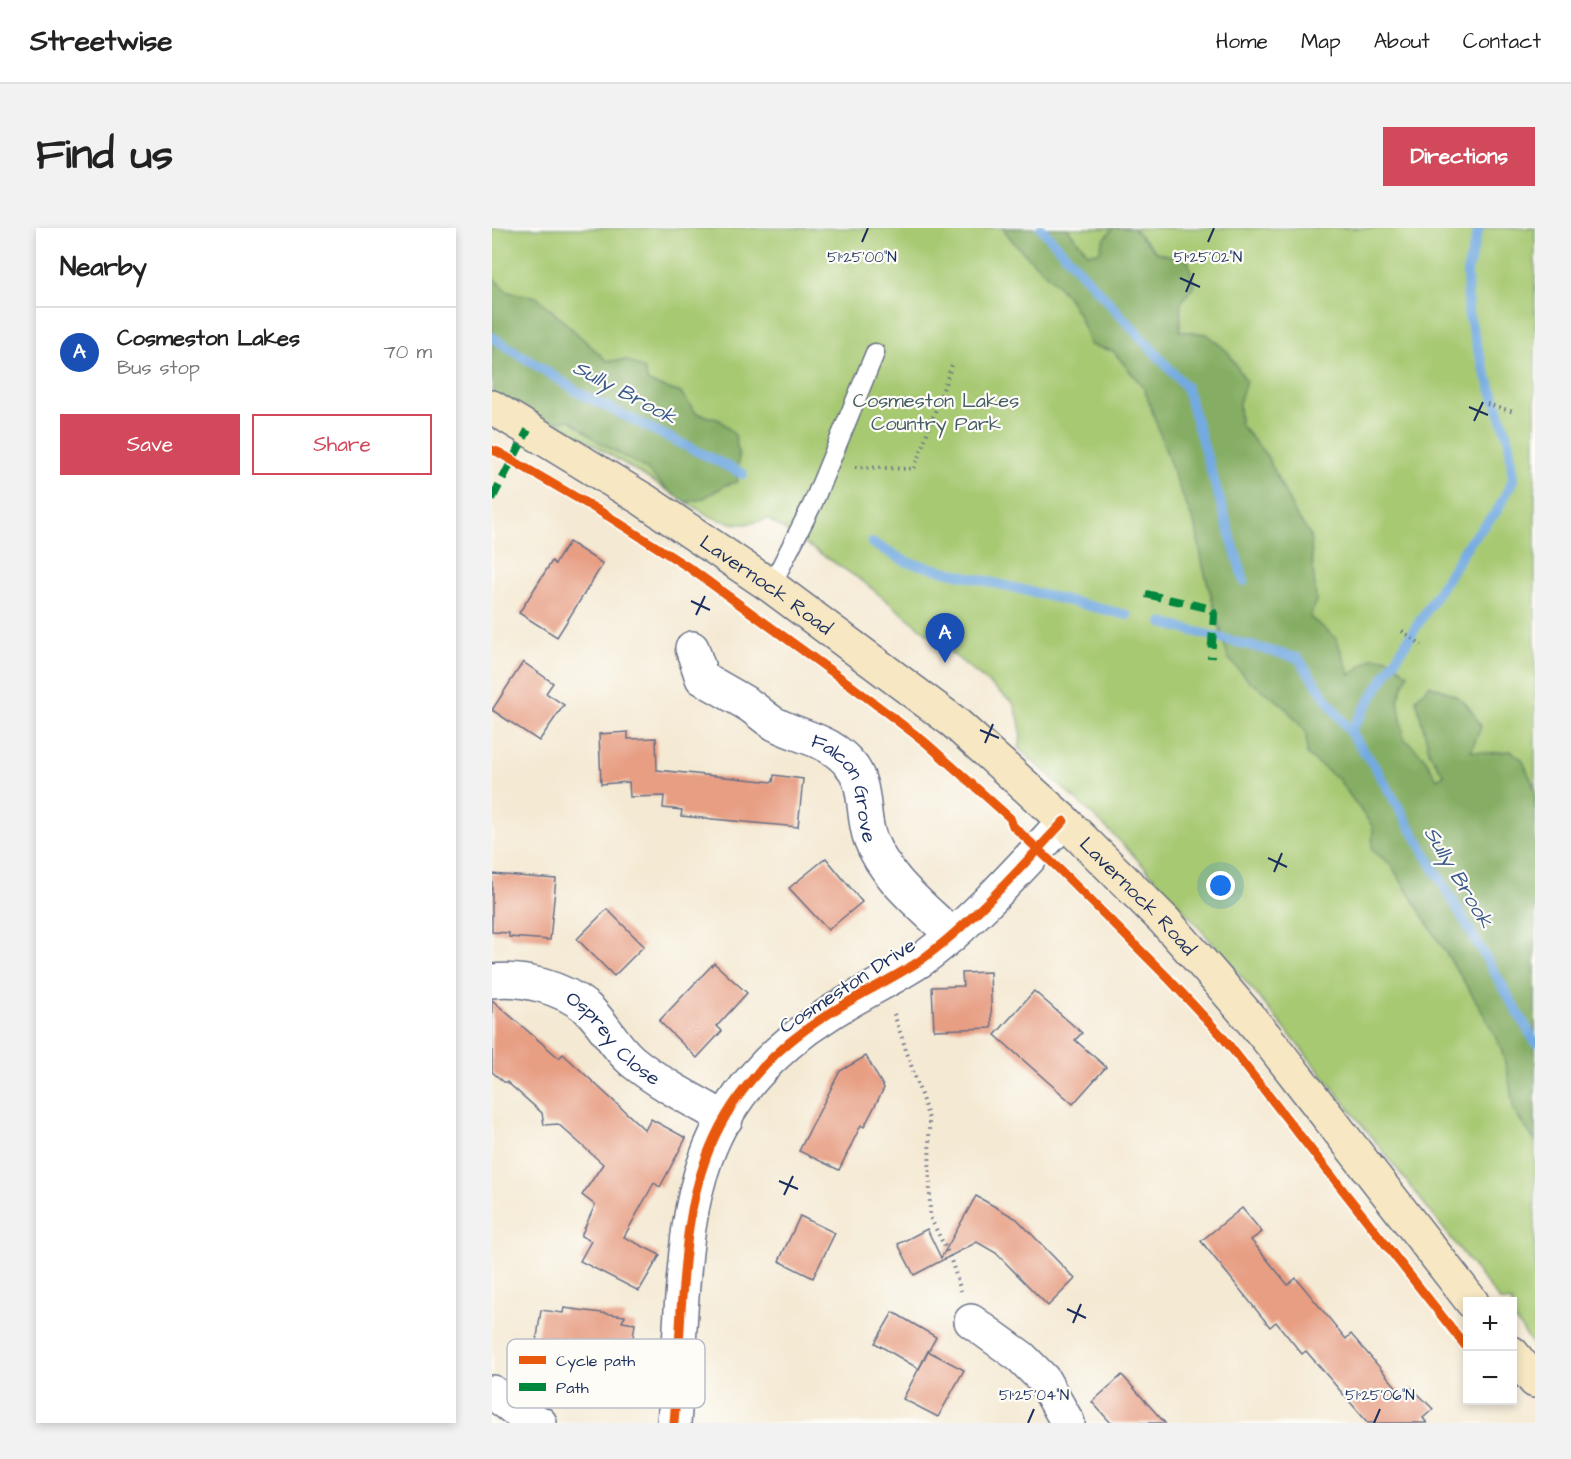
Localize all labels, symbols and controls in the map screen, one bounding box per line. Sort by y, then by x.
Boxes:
text: Streetwise [30,22,172,61]
text: Home [1216,27,1268,56]
text: Map [1301,27,1341,56]
text: About [1374,27,1430,56]
text: Contact [1463,27,1541,56]
text: Find us [36,127,173,185]
button: Directions [1383,127,1535,186]
text: 51°25'00"N [827,247,897,268]
text: 51°25'02"N [1174,247,1242,268]
text: Nearby [60,249,147,285]
text: Cosmeston Lakes [117,323,300,354]
text: A [73,338,86,366]
text: 70 m [384,338,432,366]
water label: Sully Brook [567,353,683,433]
text: Bus stop [117,354,200,382]
park label: Cosmeston Lakes Country Park [853,387,1019,439]
button: Save [60,414,240,475]
button: Share [252,414,432,475]
street label: Lavernock Road [694,529,838,642]
pin: A [926,614,964,663]
street label: Falcon Grove [807,727,884,846]
water label: Sully Brook [1416,821,1501,935]
street label: Lavernock Road [1073,831,1202,962]
your location [1206,871,1235,900]
street label: Cosmeston Drive [774,931,921,1040]
street label: Osprey Close [561,984,666,1093]
map controls [1463,1297,1517,1405]
button: + [1463,1297,1517,1351]
legend [507,1339,705,1408]
text: Cycle path [556,1350,635,1373]
button: − [1463,1351,1517,1405]
text: Path [556,1377,589,1399]
text: 51°25'04"N [999,1385,1069,1406]
text: 51°25'06"N [1345,1385,1415,1406]

